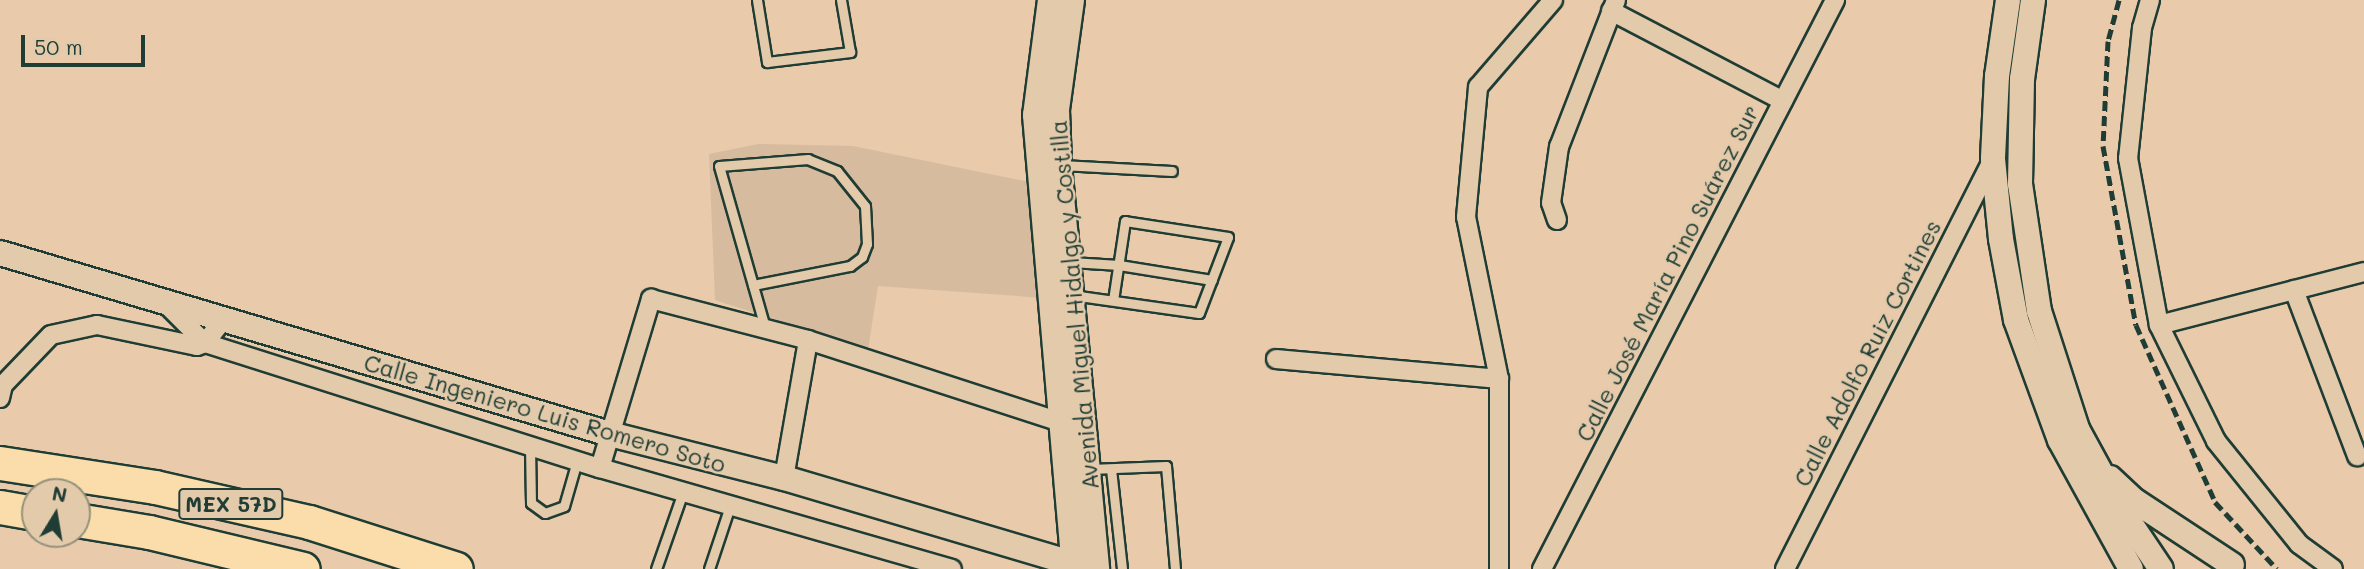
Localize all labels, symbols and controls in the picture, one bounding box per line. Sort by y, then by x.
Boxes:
scale bar [24,21,149,65]
text: 50 m [34,33,83,60]
street label: Calle José María Pino Suárez Sur [1570,100,1764,446]
street label: Avenida Miguel Hidalgo y Costilla [1044,119,1104,491]
street label: Calle Adolfo Ruiz Cortines [1788,215,1946,491]
street label: Calle Ingeniero Luis Romero Soto [361,348,729,478]
north arrow [21,478,91,548]
text: N [50,480,69,508]
road number: MEX 57D [177,486,285,522]

